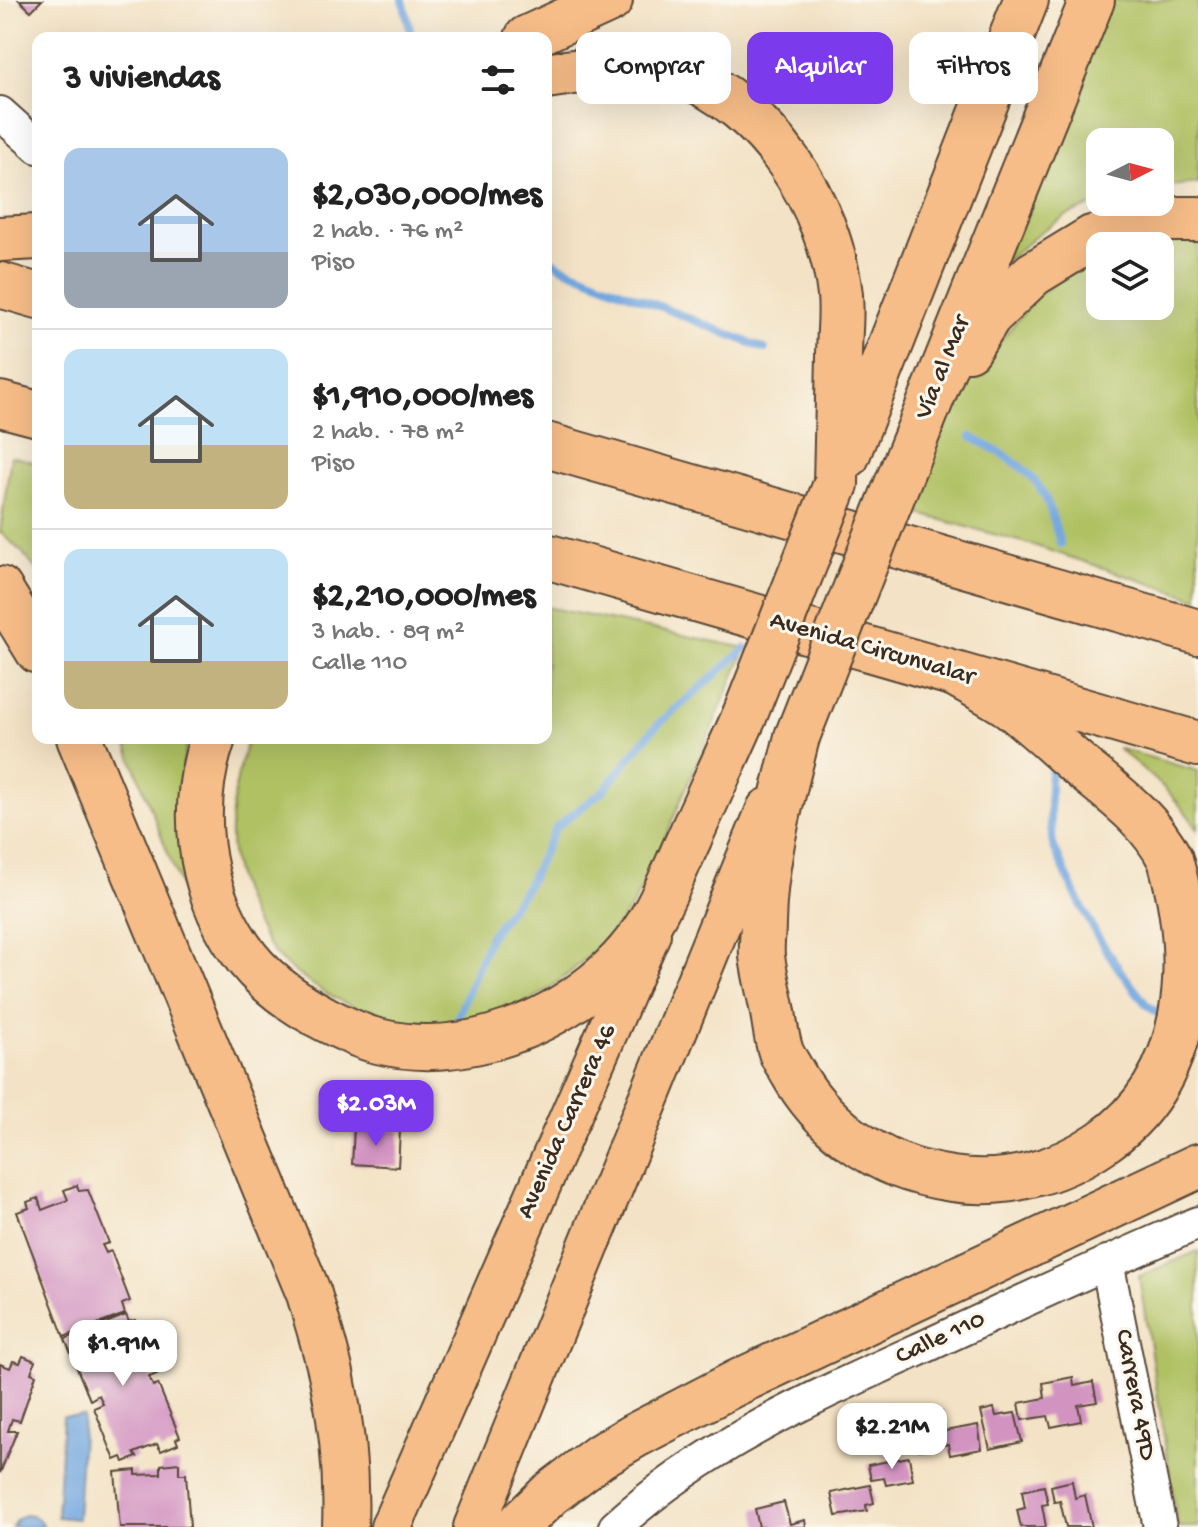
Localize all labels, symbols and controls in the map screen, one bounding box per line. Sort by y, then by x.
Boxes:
chip: Comprar [576,32,731,104]
chip: Alquilar [747,32,893,104]
chip: Filtros [909,32,1038,104]
icon: filters [476,58,520,102]
text: 3 viviendas [64,60,219,100]
north arrow [1086,128,1174,216]
map controls [1086,128,1174,320]
text: $2,030,000/mes [312,177,542,217]
icon: home [128,180,224,276]
text: 2 hab. · 76 m² [312,217,463,248]
button: layers [1086,232,1174,320]
text: Piso [312,248,355,279]
street label: Vía al Mar [909,309,980,425]
text: $1,910,000/mes [312,378,533,418]
icon: home [128,381,224,477]
text: 2 hab. · 78 m² [312,418,464,449]
text: Piso [312,449,355,480]
text: $2,210,000/mes [312,578,535,618]
icon: home [128,581,224,677]
street label: Avenida Circunvalar [766,606,981,695]
text: 3 hab. · 89 m² [312,618,465,649]
text: Calle 110 [312,649,407,680]
street label: Avenida Carrera 46 [511,1019,625,1224]
pin: $2.03M [311,1080,441,1148]
text: $2.03M [337,1090,415,1121]
street label: Calle 110 [891,1305,991,1373]
pin: $1.91M [58,1320,188,1388]
street label: Carrera 49D [1106,1327,1162,1463]
text: $1.91M [87,1330,159,1361]
pin: $2.21M [827,1403,957,1471]
text: $2.21M [855,1413,929,1444]

